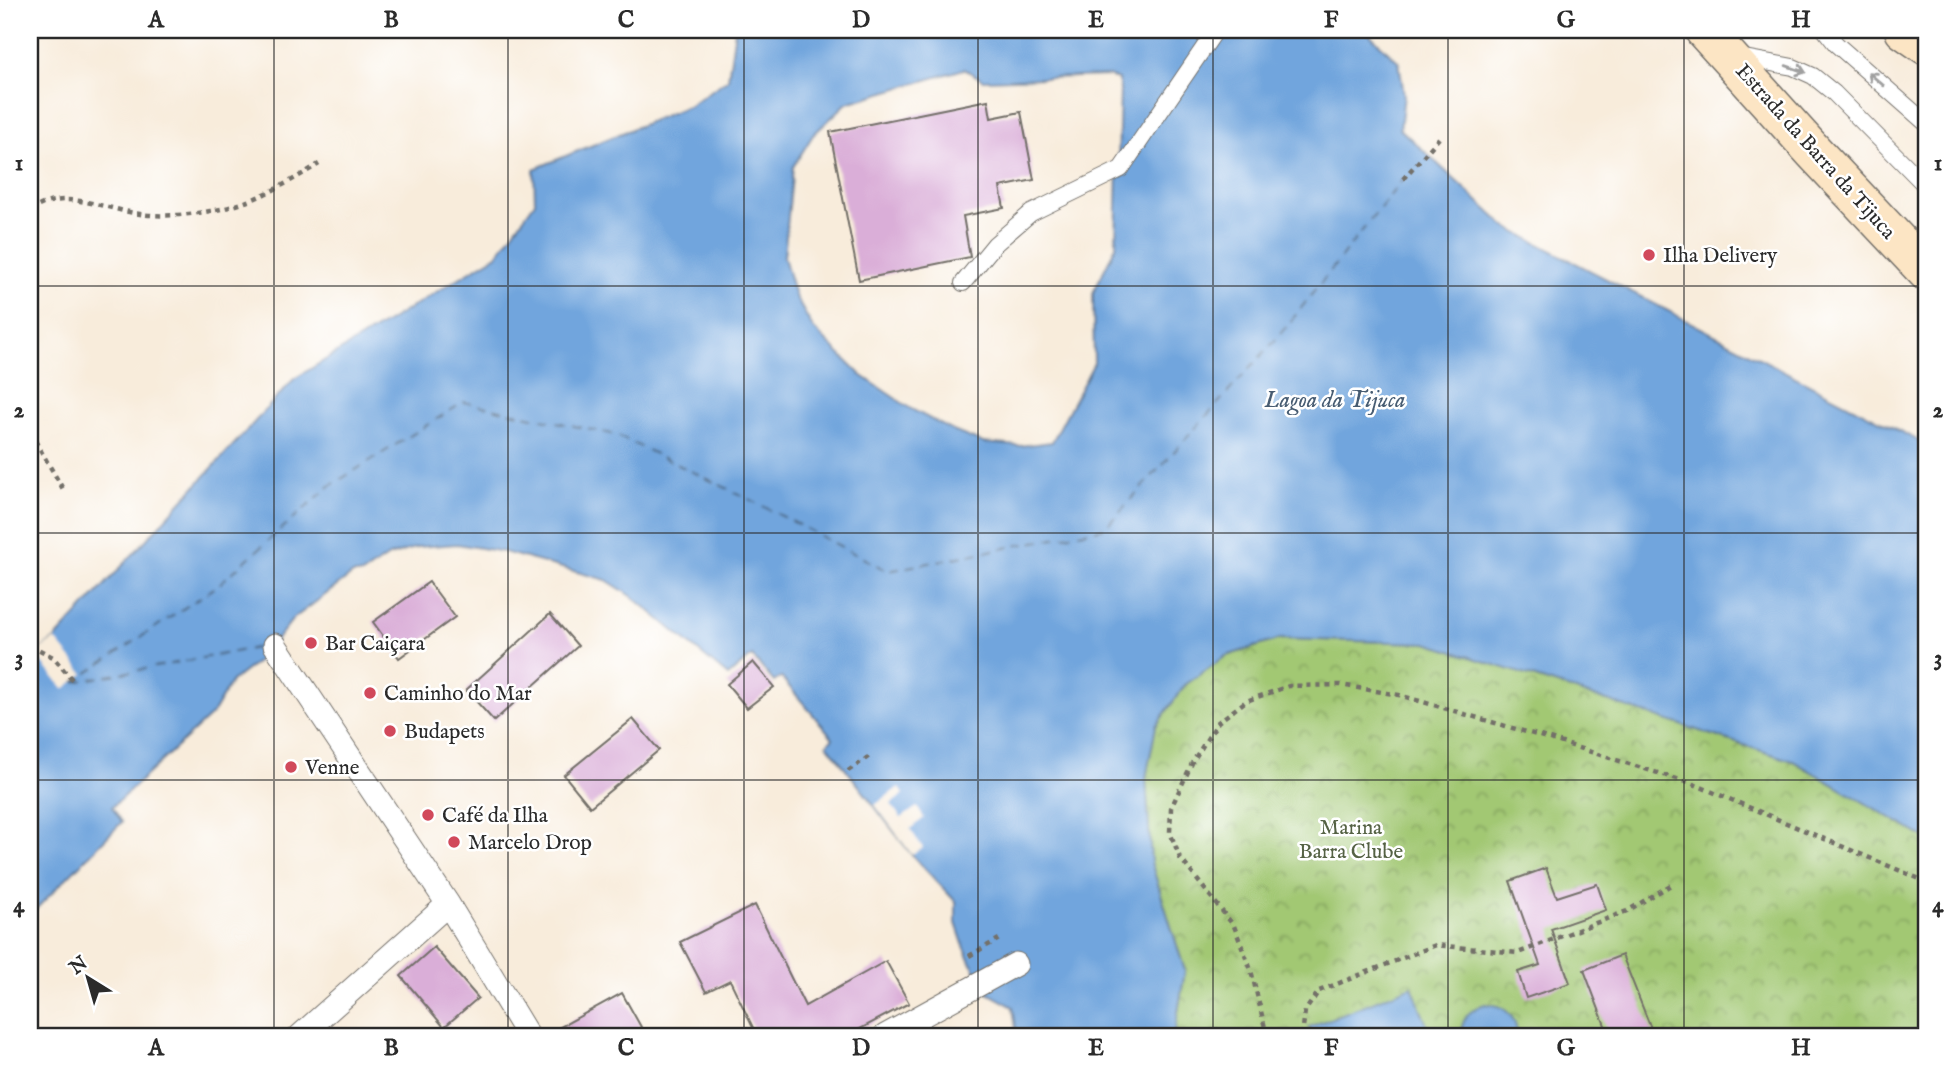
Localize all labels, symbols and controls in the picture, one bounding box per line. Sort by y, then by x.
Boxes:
text: A [147,6,165,35]
text: B [383,6,399,35]
text: C [618,6,635,35]
text: D [852,6,870,35]
text: E [1088,6,1104,35]
text: F [1324,6,1339,35]
text: G [1557,6,1576,35]
text: H [1791,6,1811,35]
street label: Estrada da Barra da Tijuca [1729,58,1902,246]
one-way arrow [1785,63,1807,76]
one-way arrow [1867,71,1885,87]
text: 1 [15,149,23,178]
text: 1 [1934,149,1942,178]
place label: Ilha Delivery [1663,243,1778,270]
marker: Ilha Delivery [1641,247,1657,263]
water label: Lagoa da Tijuca [1264,386,1405,416]
text: 2 [14,396,25,425]
text: 2 [1933,396,1944,425]
place label: Bar Caiçara [325,631,426,658]
marker: Bar Caiçara [303,635,319,651]
text: 3 [15,644,23,673]
text: 3 [1934,644,1942,673]
place label: Caminho do Mar [384,681,532,708]
marker: Caminho do Mar [362,685,378,701]
place label: Budapets [404,719,485,746]
marker: Budapets [382,723,398,739]
place label: Venne [304,755,360,782]
marker: Venne [283,759,299,775]
place label: Café da Ilha [442,803,549,830]
marker: Café da Ilha [420,807,436,823]
park label: Marina Barra Clube [1299,815,1404,866]
place label: Marcelo Drop [468,830,592,857]
marker: Marcelo Drop [446,834,462,850]
text: 4 [13,891,25,920]
text: 4 [1932,891,1944,920]
north arrow [52,944,122,1014]
text: N [64,951,93,981]
text: A [147,1034,165,1063]
text: B [383,1034,399,1063]
text: C [618,1034,635,1063]
text: D [852,1034,870,1063]
text: E [1088,1034,1104,1063]
text: F [1324,1034,1339,1063]
text: G [1557,1034,1576,1063]
text: H [1791,1034,1811,1063]

